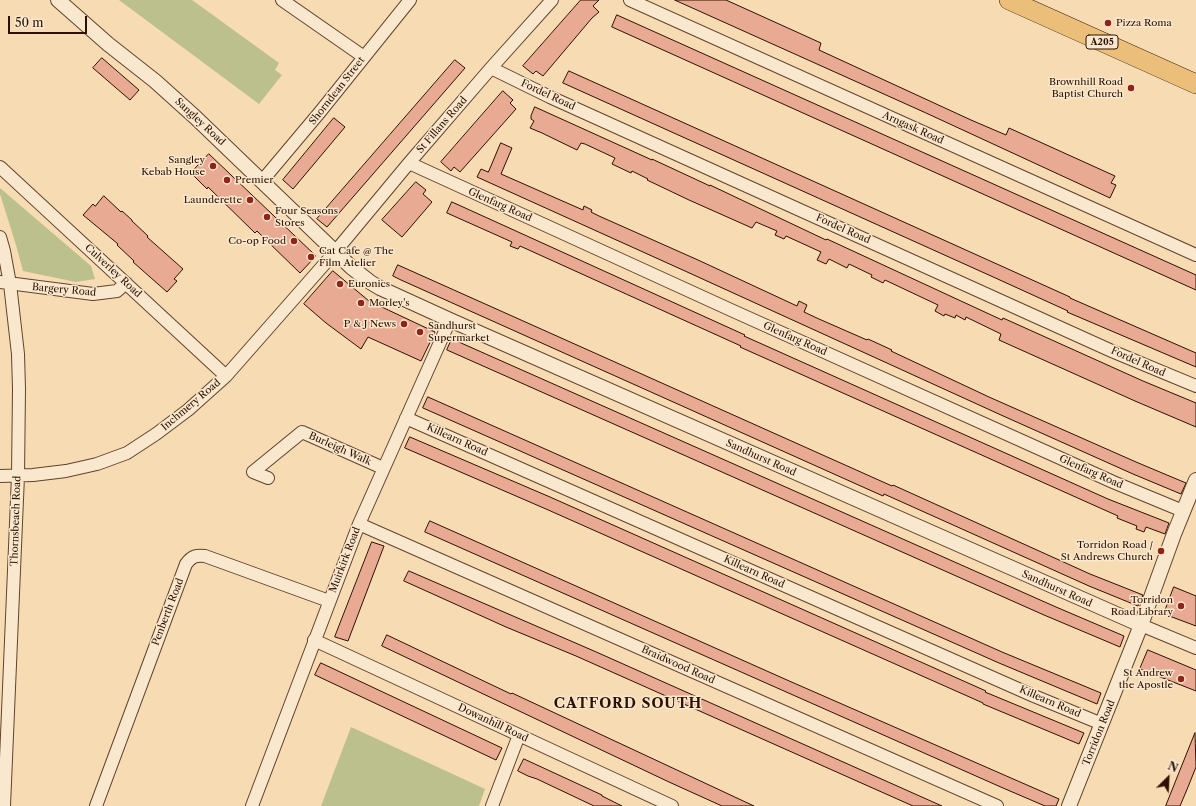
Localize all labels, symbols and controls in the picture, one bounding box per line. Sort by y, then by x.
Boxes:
scale bar [10,8,89,34]
text: 50 m [15,15,44,30]
place label: Pizza Roma [1116,17,1172,29]
marker: Pizza Roma [1103,18,1113,28]
road number: A205 [1086,35,1118,49]
street label: Shorndean Street [307,55,367,127]
place label: Brownhill Road Baptist Church [1049,76,1123,100]
street label: Fordel Road [519,77,577,113]
marker: Brownhill Road Baptist Church [1126,83,1136,93]
street label: St Fillans Road [414,94,470,156]
street label: Sangley Road [172,96,228,148]
street label: Arngask Road [880,109,946,147]
place label: Sangley Kebab House [141,154,205,178]
marker: Sangley Kebab House [208,161,218,171]
place label: Premier [235,174,273,186]
marker: Premier [222,175,232,185]
street label: Glenfarg Road [466,186,534,224]
place label: Launderette [184,194,242,206]
marker: Launderette [245,195,255,205]
place label: Four Seasons Stores [275,205,338,228]
marker: Four Seasons Stores [262,212,272,222]
street label: Fordel Road [814,212,872,246]
place label: Co-op Food [228,235,286,247]
marker: Co-op Food [289,236,299,246]
street label: Culverley Road [82,242,144,300]
place label: Cat Cafe @ The Film Atelier [319,245,394,268]
marker: Cat Cafe @ The Film Atelier [306,252,316,262]
place label: Euronics [348,278,390,290]
marker: Euronics [335,279,345,289]
street label: Bargery Road [31,281,97,299]
place label: Morley's [369,297,410,309]
marker: Morley's [356,298,366,308]
place label: P & J News [344,318,396,330]
marker: P & J News [399,319,409,329]
place label: Sandhurst Supermarket [428,320,489,344]
street label: Glenfarg Road [761,320,829,358]
marker: Sandhurst Supermarket [415,327,425,337]
street label: Fordel Road [1109,345,1167,379]
street label: Inchmery Road [159,377,223,433]
street label: Killearn Road [425,421,489,459]
street label: Burleigh Walk [307,430,373,468]
street label: Sandhurst Road [724,437,798,479]
street label: Glenfarg Road [1057,453,1125,491]
street label: Thornsbeach Road [8,476,24,566]
street label: Muirkirk Road [327,525,363,595]
place label: Torridon Road / St Andrews Church [1061,539,1153,562]
marker: Torridon Road / St Andrews Church [1156,546,1166,556]
street label: Killearn Road [722,553,786,591]
street label: Sandhurst Road [1020,568,1094,610]
street label: Penberth Road [150,577,186,647]
place label: Torridon Road Library [1111,594,1173,618]
marker: Torridon Road Library [1176,601,1186,611]
street label: Braidwood Road [639,643,717,687]
place label: St Andrew the Apostle [1119,667,1173,690]
marker: St Andrew the Apostle [1176,674,1186,684]
street label: Killearn Road [1018,684,1082,720]
district label: CATFORD SOUTH [554,696,702,712]
street label: Torridon Road [1080,698,1118,768]
street label: Dowanhill Road [456,701,530,745]
north arrow [1148,758,1188,798]
text: N [1166,759,1180,775]

